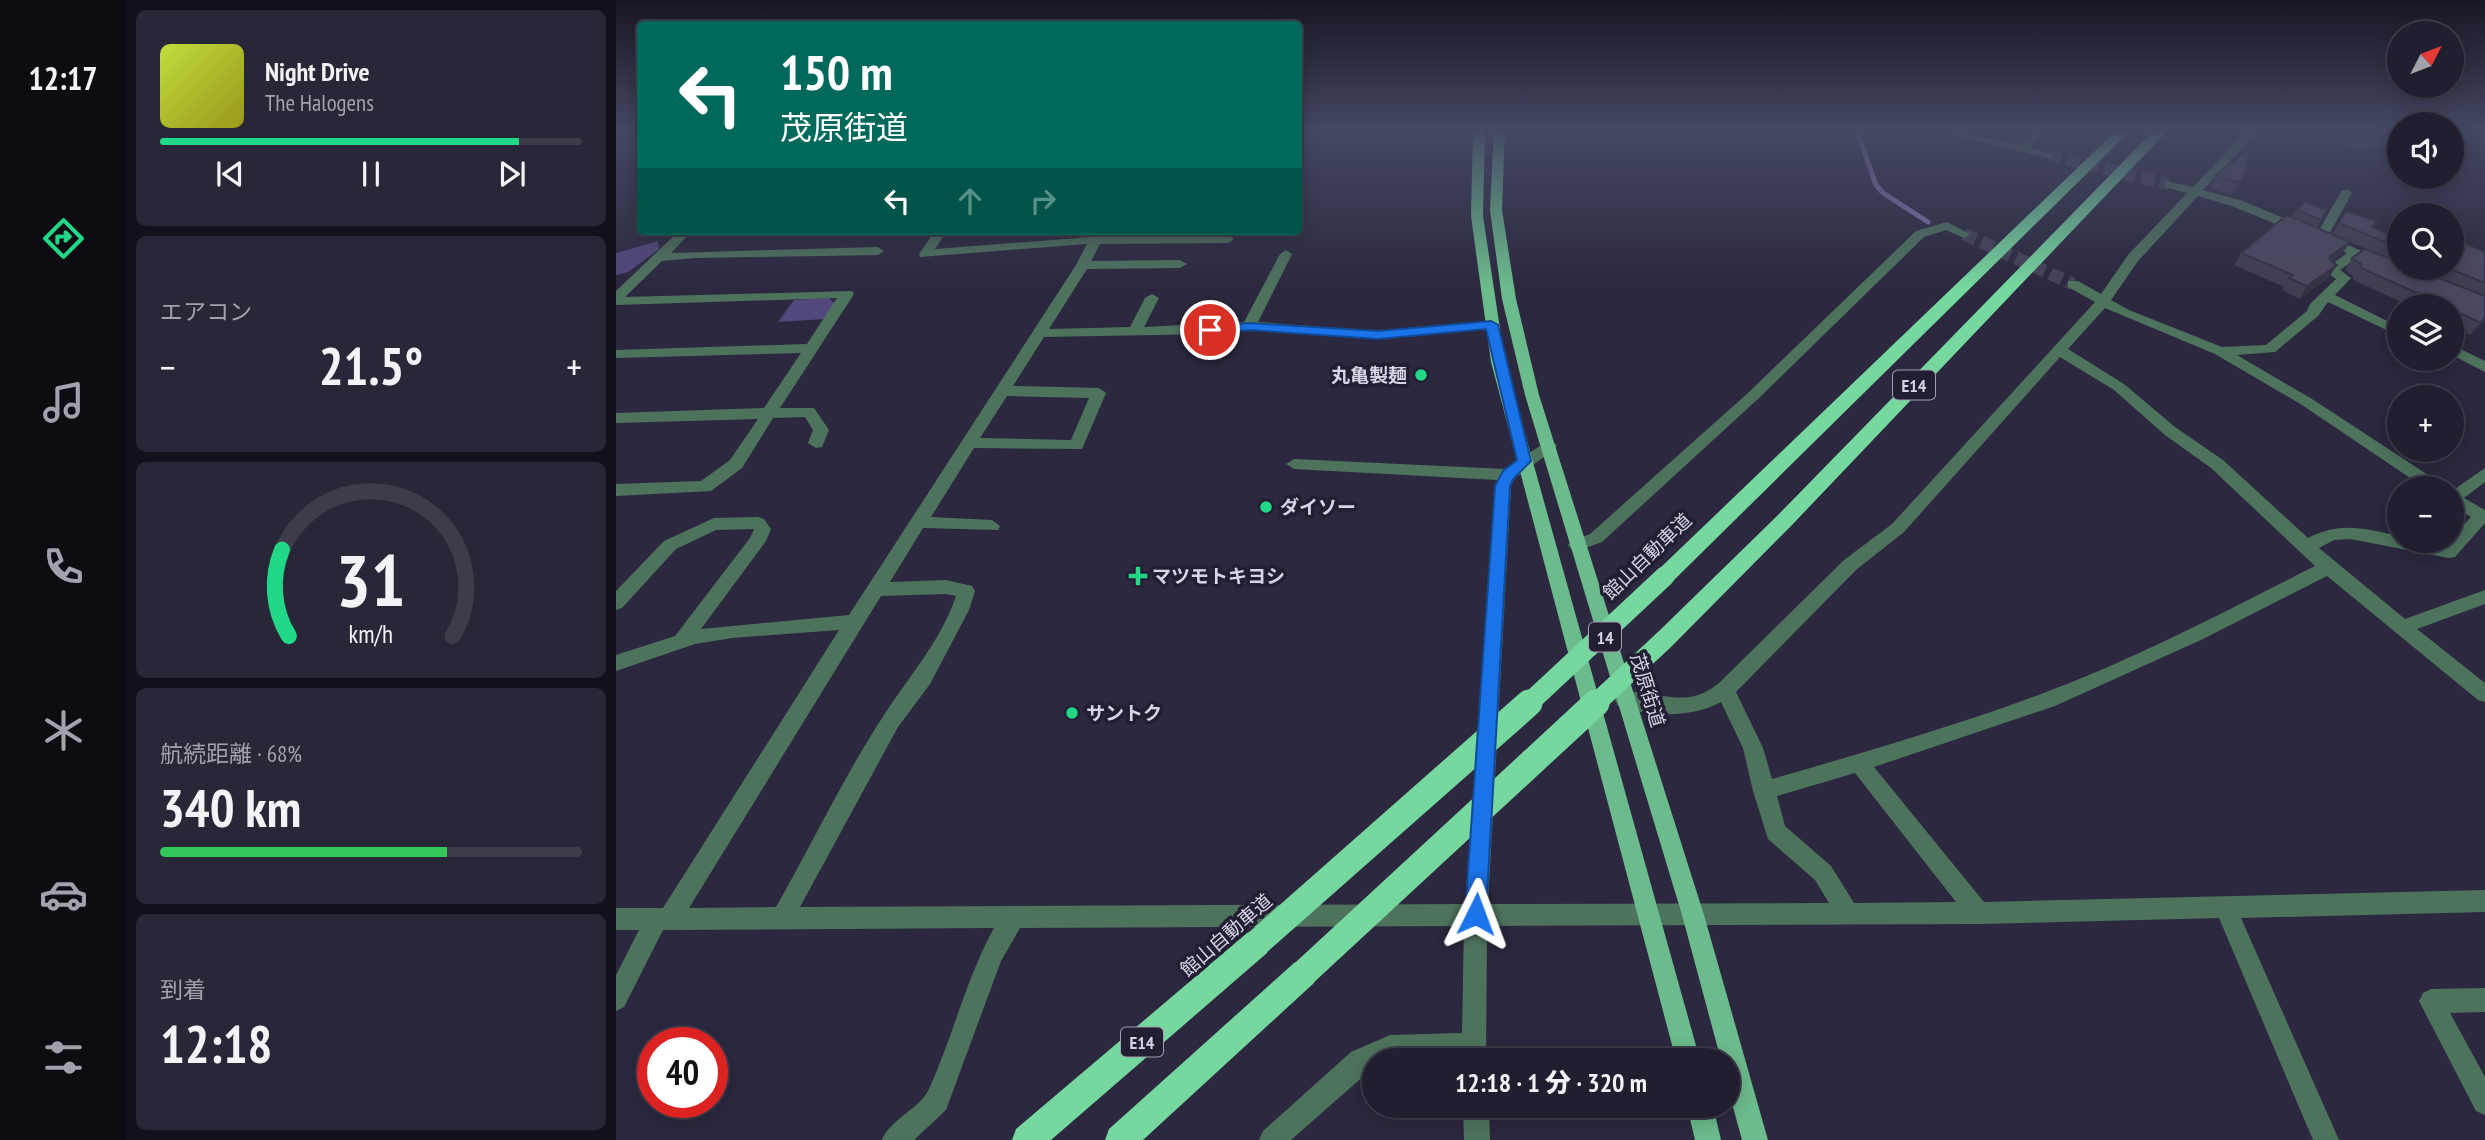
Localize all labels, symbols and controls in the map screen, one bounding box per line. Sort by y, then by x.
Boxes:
north arrow [2387,21,2464,98]
map controls [2387,21,2464,553]
text: 150 m [780,40,893,104]
icon: left [665,49,756,140]
text: Night Drive [265,55,370,88]
text: 12:17 [28,57,98,99]
text: The Halogens [265,88,374,117]
text: 茂原街道 [780,106,908,148]
button: sound [2387,112,2464,189]
icon: previous [211,155,249,193]
icon: pause [352,155,390,193]
icon: next [493,155,531,193]
icon: left [878,182,916,220]
icon: ahead [951,182,989,220]
icon: right [1024,182,1062,220]
button: search [2387,203,2464,280]
icon: directions [39,214,88,263]
button: layers [2387,294,2464,371]
text: エアコン [160,297,252,326]
pin [1180,300,1240,360]
icon: arrive [1191,311,1229,349]
text: 21.5° [319,332,423,399]
text: − [160,342,176,391]
text: + [566,342,582,391]
place label: 丸亀製麺 [1331,363,1407,387]
marker: 丸亀製麺 [1413,367,1429,383]
road number: E14 [1893,370,1935,400]
icon: music [39,378,88,427]
button: + [2387,385,2464,462]
button: − [2387,476,2464,553]
place label: ダイソー [1280,495,1356,519]
marker: ダイソー [1258,499,1274,515]
street label: 館山自動車道 [1598,508,1696,604]
text: 31 [336,532,406,626]
icon: phone [39,542,88,591]
place label: マツモトキヨシ [1152,564,1285,588]
marker: マツモトキヨシ [1130,568,1146,584]
text: km/h [349,618,393,650]
road number: 14 [1589,622,1621,652]
street label: 茂原街道 [1625,650,1671,730]
place label: サントク [1086,701,1162,725]
marker: サントク [1064,705,1080,721]
icon: climate [39,706,88,755]
text: 航続距離 · 68% [160,739,302,768]
text: 340 km [160,774,301,841]
icon: car [39,870,88,919]
position arrow [1439,877,1513,951]
street label: 館山自動車道 [1175,889,1277,981]
text: 到着 [160,975,206,1004]
text: 12:18 [160,1010,272,1077]
speed limit sign: 40 [637,1027,728,1118]
road number: E14 [1121,1028,1163,1056]
icon: filters [39,1033,88,1082]
text: 12:18 · 1 分 · 320 m [1455,1066,1647,1099]

